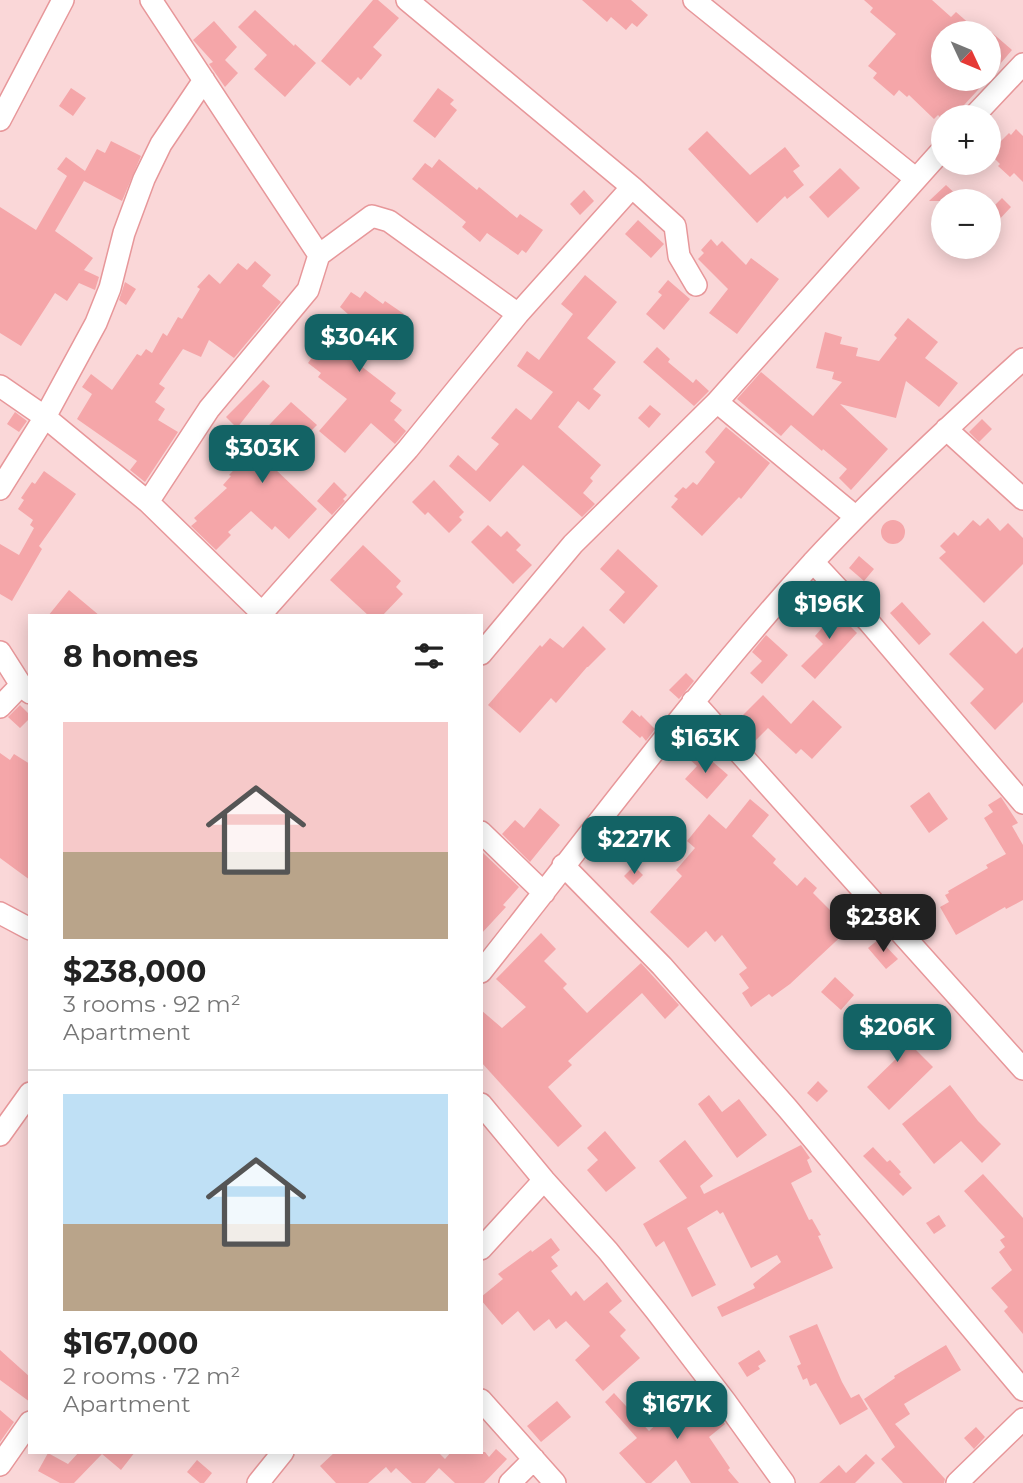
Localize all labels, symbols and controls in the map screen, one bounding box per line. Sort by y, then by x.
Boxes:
north arrow [931,21,1001,91]
map controls [931,21,1001,259]
button: + [931,105,1001,175]
button: − [931,189,1001,259]
pin: $304K [310,314,408,374]
text: $304K [321,323,397,351]
pin: $303K [213,426,311,485]
text: $303K [225,434,299,462]
pin: $196K [780,582,878,641]
text: $196K [794,590,864,618]
icon: filters [410,637,448,675]
text: 8 homes [63,638,198,675]
pin: $163K [656,716,754,775]
text: $163K [671,724,739,752]
icon: home [193,767,319,893]
pin: $227K [585,816,683,876]
text: $227K [597,825,671,853]
pin: $238K [834,894,932,954]
text: $238K [846,903,920,931]
text: $238,000 [63,953,206,990]
text: 3 rooms · 92 m² [63,990,241,1018]
pin: $206K [848,1004,946,1064]
text: $206K [859,1013,935,1041]
text: Apartment [63,1018,191,1046]
icon: home [193,1139,319,1265]
text: $167,000 [63,1325,198,1362]
text: 2 rooms · 72 m² [63,1362,240,1390]
pin: $167K [628,1382,726,1441]
text: Apartment [63,1390,191,1418]
text: $167K [642,1390,712,1418]

